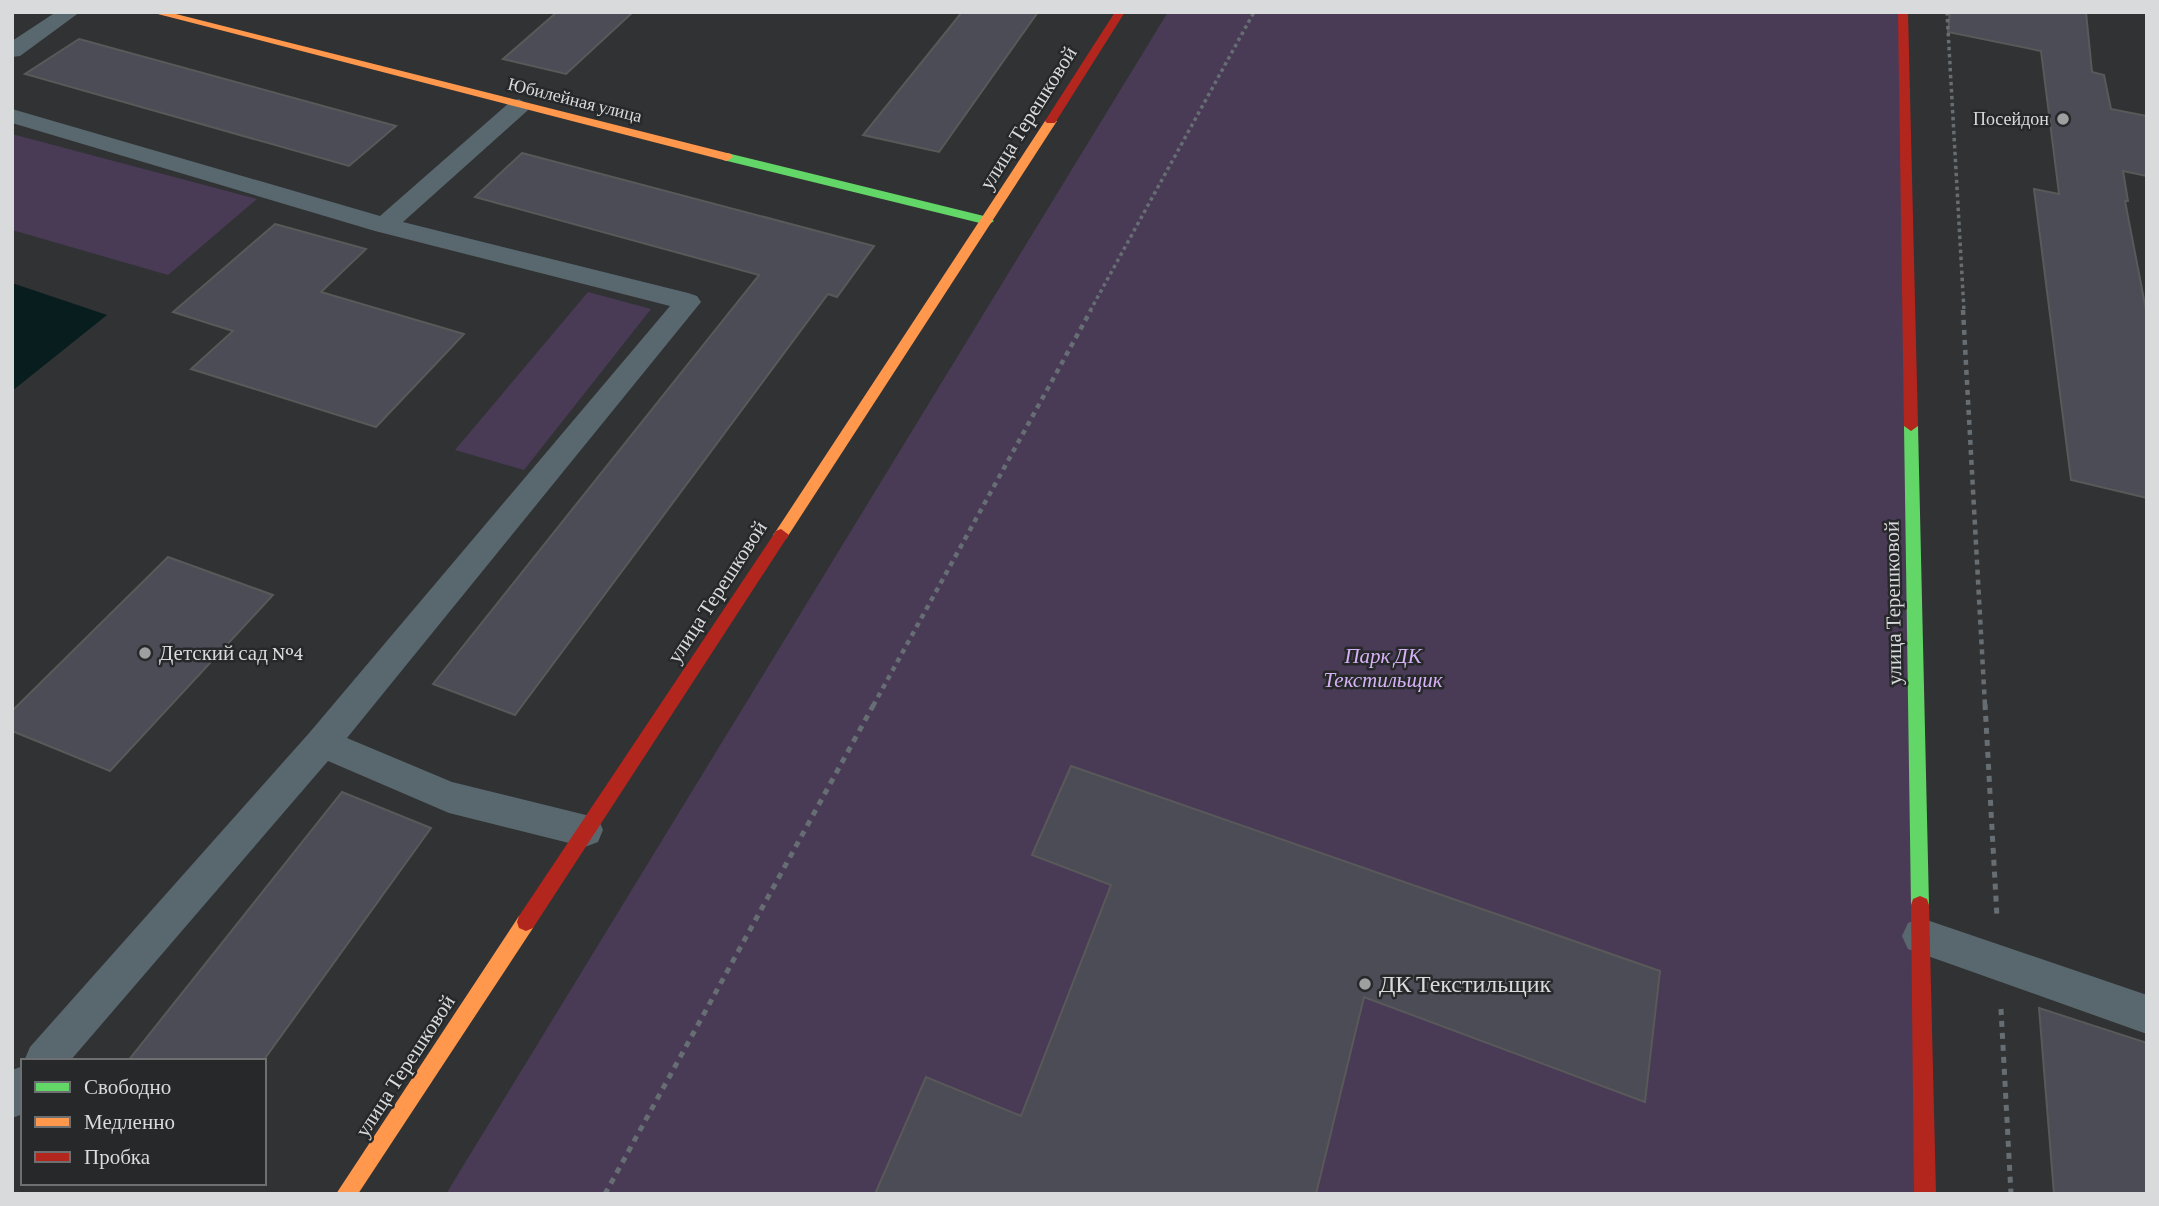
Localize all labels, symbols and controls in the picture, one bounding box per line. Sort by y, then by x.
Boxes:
street label: улица Терешковой [974,42,1082,194]
street label: Юбилейная улица [506,74,644,126]
place label: Посейдон [1973,109,2049,129]
marker: Посейдон [2055,111,2071,127]
street label: улица Терешковой [662,517,772,667]
street label: улица Терешковой [1880,521,1906,685]
place label: Детский сад №4 [159,641,304,665]
park label: Парк ДК Текстильщик [1323,644,1443,692]
marker: Детский сад №4 [137,645,153,661]
place label: ДК Текстильщик [1379,970,1552,997]
marker: ДК Текстильщик [1357,976,1373,992]
street label: улица Терешковой [350,991,460,1141]
legend [21,1059,266,1185]
text: Свободно [84,1075,171,1099]
text: Медленно [84,1110,175,1134]
text: Пробка [84,1145,151,1169]

